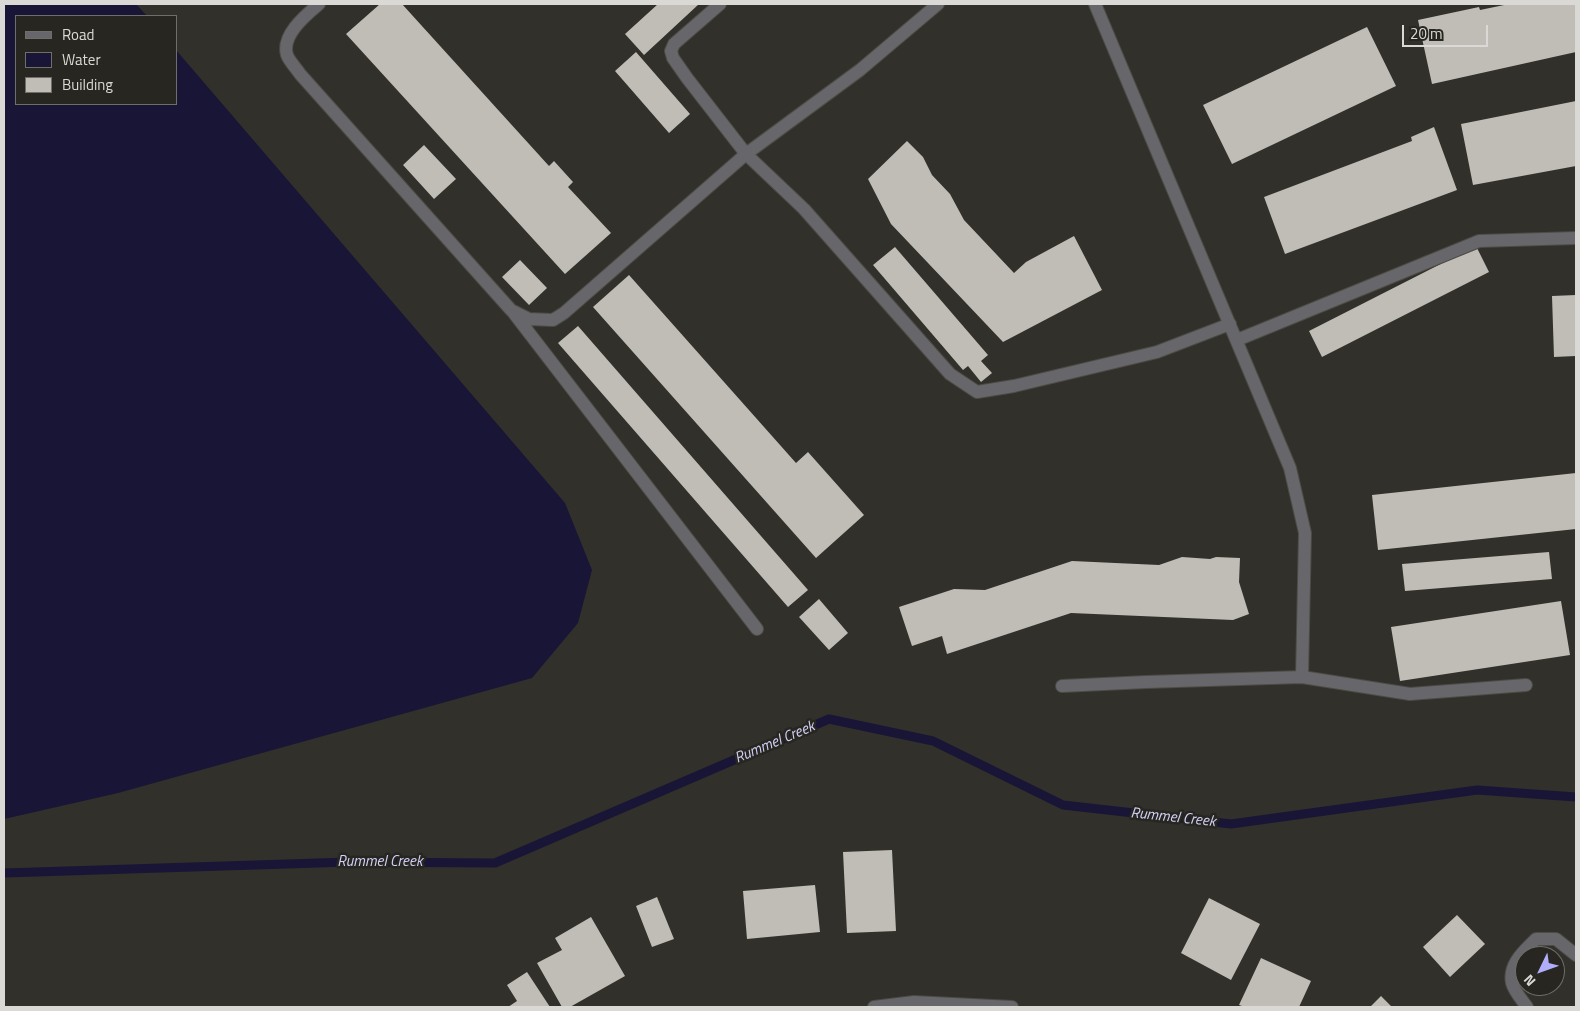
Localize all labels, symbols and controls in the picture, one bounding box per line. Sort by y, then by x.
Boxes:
legend [15,15,178,105]
scale bar [1405,15,1491,47]
text: 20 m [1410,22,1443,45]
text: Road [62,23,94,46]
text: Water [62,48,101,71]
text: Building [62,73,113,96]
water label: Rummel Creek [732,718,818,768]
water label: Rummel Creek [1130,805,1216,831]
water label: Rummel Creek [337,853,423,871]
north arrow [1515,946,1565,996]
text: N [1518,970,1540,991]

